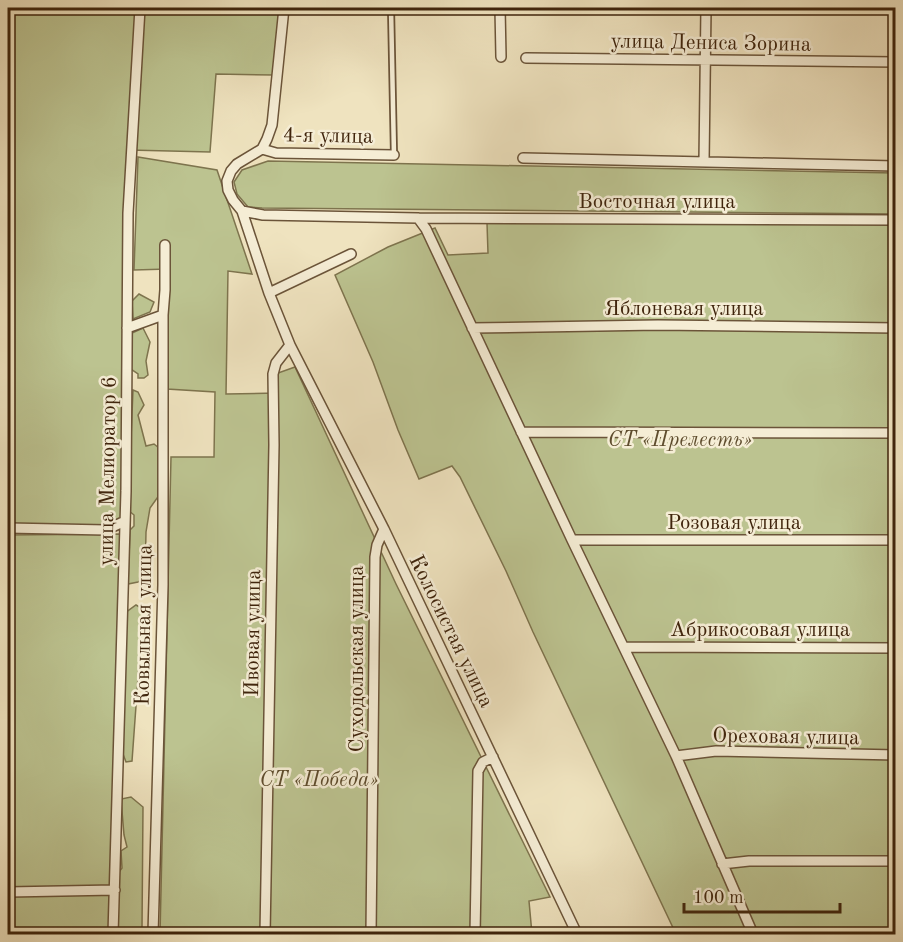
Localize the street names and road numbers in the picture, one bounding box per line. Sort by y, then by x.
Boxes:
street label: улица Дениса Зорина [611,31,811,56]
street label: 4-я улица [283,125,373,148]
street label: Восточная улица [578,192,736,213]
street label: Яблоневая улица [604,299,764,320]
street label: улица Мелиоратор 6 [96,376,121,566]
street label: Розовая улица [667,513,801,534]
street label: Ковыльная улица [133,544,156,706]
street label: Колосистая улица [405,552,497,711]
street label: Суходольская улица [347,565,368,753]
street label: Ивовая улица [242,569,265,697]
street label: Абрикосовая улица [670,620,850,641]
street label: Ореховая улица [712,726,860,749]

